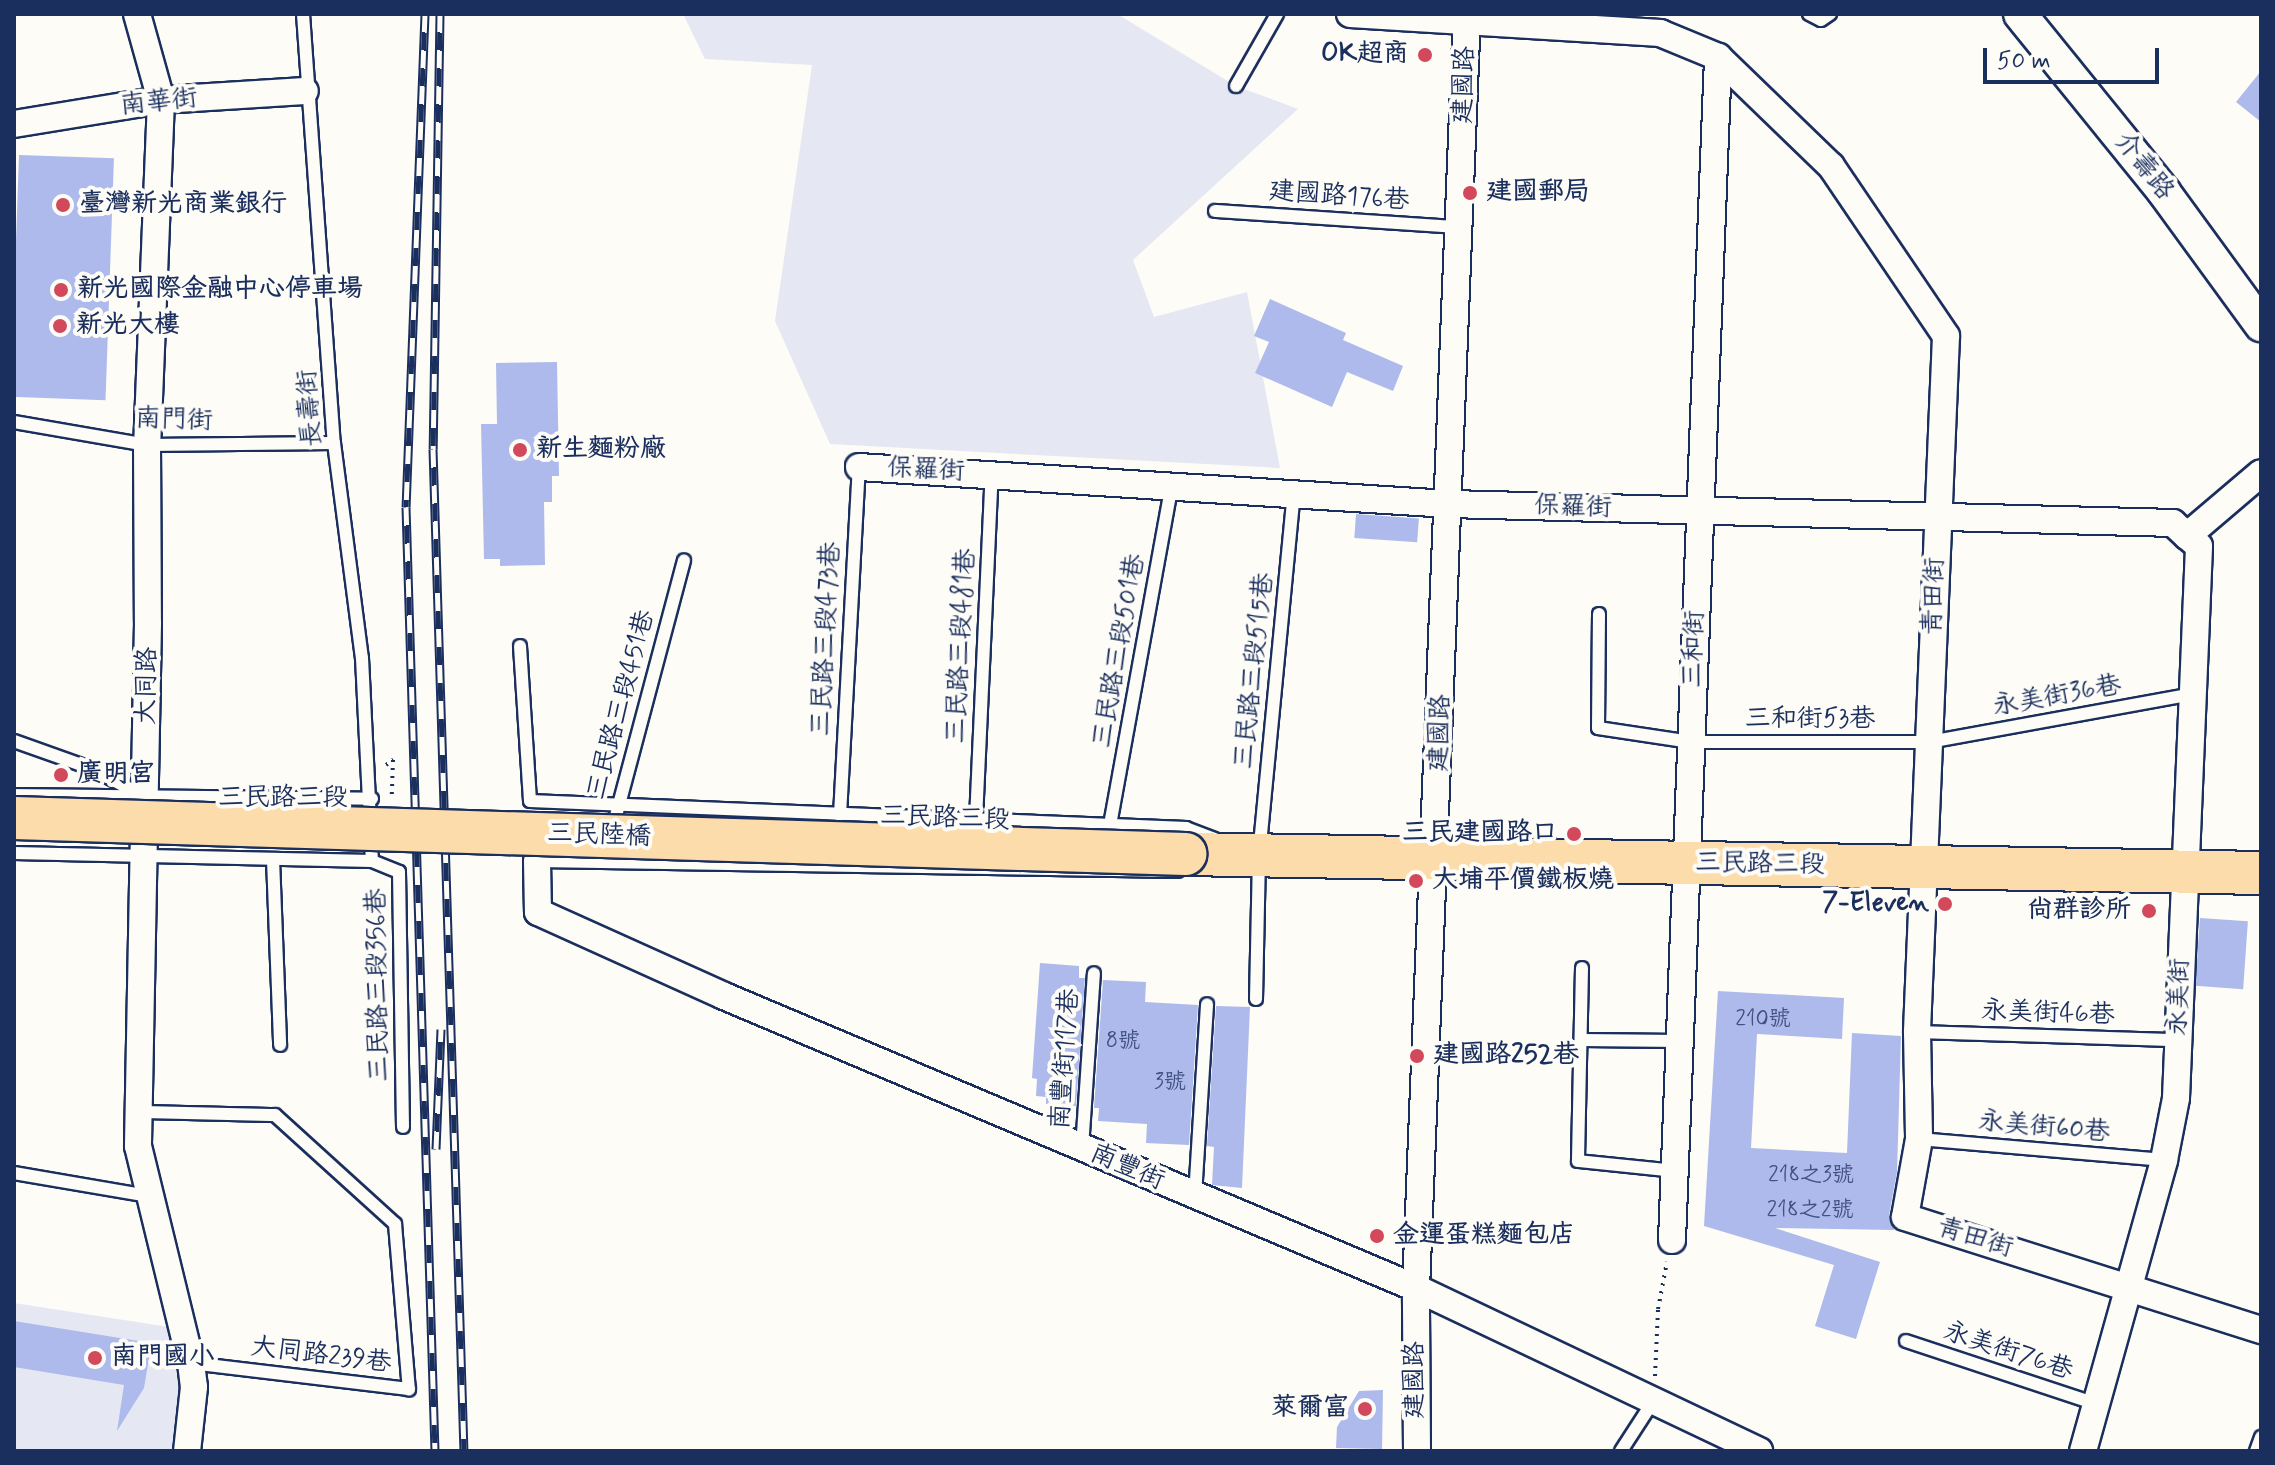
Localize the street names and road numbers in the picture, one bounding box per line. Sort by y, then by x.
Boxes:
street label: 建國路 [1448,45,1482,125]
street label: 南華街 [119,83,199,123]
street label: 介壽路 [2106,127,2180,207]
street label: 建國路176巷 [1268,177,1410,217]
street label: 長壽街 [293,368,329,448]
street label: 南門街 [134,404,214,438]
street label: 保羅街 [886,453,966,489]
street label: 保羅街 [1533,491,1613,525]
street label: 三民路三段473巷 [806,541,848,737]
street label: 三民路三段481巷 [941,548,983,744]
street label: 三民路三段501巷 [1088,551,1152,751]
street label: 青田街 [1918,556,1952,636]
street label: 三民路三段515巷 [1229,571,1281,771]
street label: 三民路三段451巷 [582,607,662,803]
street label: 三和街 [1678,609,1712,689]
street label: 大同路 [132,647,164,725]
street label: 永美街36巷 [1990,670,2124,724]
street label: 建國路 [1424,693,1458,773]
street label: 三和街53巷 [1745,704,1875,736]
street label: 三民路三段 [218,783,348,815]
street label: 三民路三段 [879,801,1011,837]
street label: 三民陸橋 [546,819,652,853]
street label: 三民路三段 [1695,848,1825,882]
street label: 三民路三段356巷 [362,888,396,1082]
street label: 永美街 [2163,957,2197,1037]
street label: 南豐街117巷 [1046,987,1086,1131]
street label: 永美街46巷 [1981,996,2115,1032]
street label: 永美街60巷 [1977,1107,2111,1149]
street label: 南豐街 [1085,1138,1169,1198]
street label: 青田街 [1933,1213,2017,1265]
street label: 永美街76巷 [1939,1316,2077,1388]
street label: 大同路239巷 [249,1332,393,1380]
street label: 建國路 [1400,1341,1432,1419]

